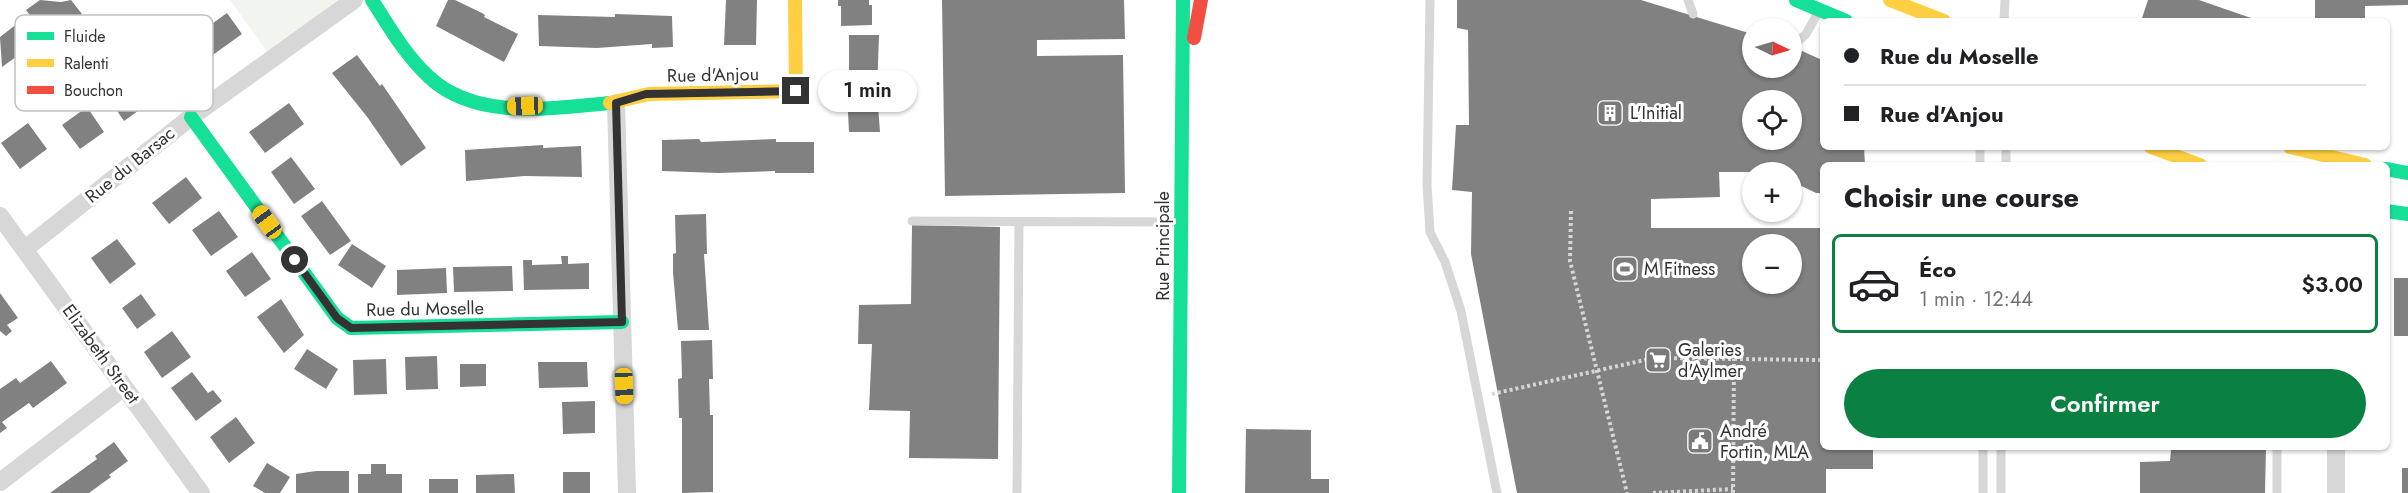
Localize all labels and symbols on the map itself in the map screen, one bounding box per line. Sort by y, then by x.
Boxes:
legend [15,15,213,111]
north arrow [1742,18,1802,78]
text: Fluide [64,25,106,48]
text: Ralenti [64,52,109,75]
street label: Rue d'Anjou [667,61,759,89]
callout: 1 min [817,70,916,112]
route end [782,77,809,104]
text: Bouchon [64,79,123,102]
car [507,96,543,116]
building icon: L'Initial [1595,98,1625,128]
place label: L'Initial [1630,100,1682,126]
street label: Rue du Barsac [80,121,180,209]
street label: Rue Principale [1150,191,1176,301]
car [249,202,285,242]
route start [281,246,308,273]
sports icon: M Fitness [1610,254,1640,284]
place label: M Fitness [1644,256,1715,282]
street label: Rue du Moselle [366,295,484,323]
street label: Elizabeth Street [56,299,146,410]
place label: Galeries d'Aylmer [1678,337,1744,384]
supermarket icon: Galeries d'Aylmer [1643,345,1673,375]
car [614,368,634,404]
place label: André Fortin, MLA [1720,418,1809,465]
public building icon: André Fortin, MLA [1685,426,1715,456]

